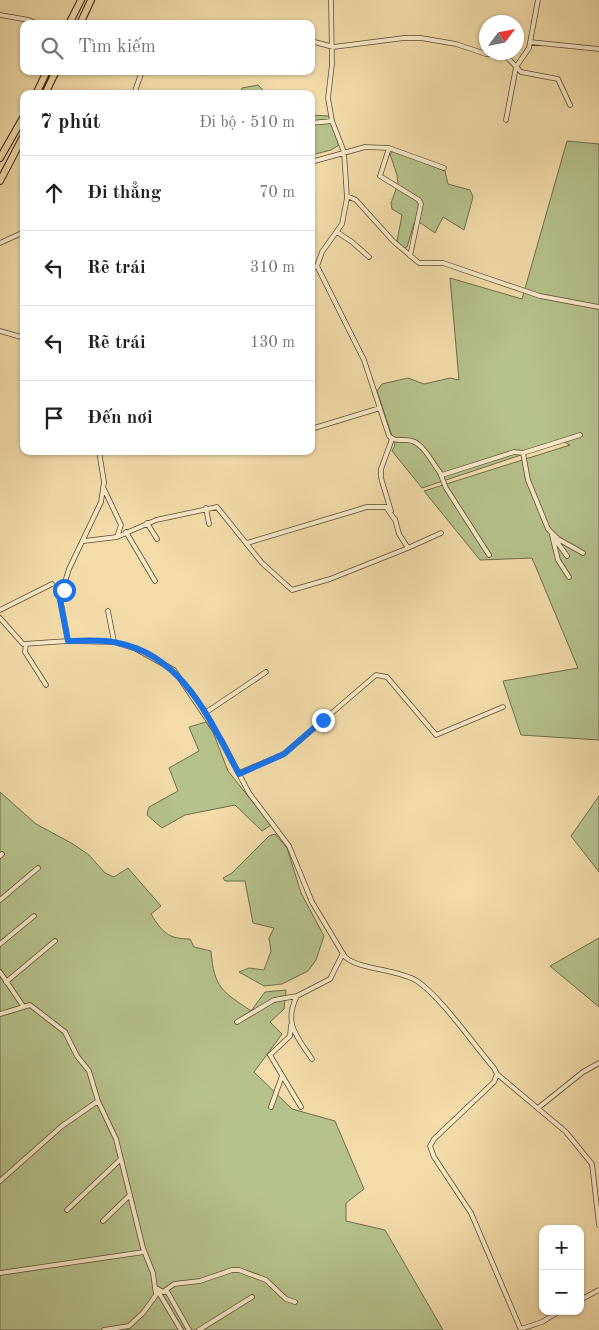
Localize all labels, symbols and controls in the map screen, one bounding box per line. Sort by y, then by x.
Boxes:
north arrow [479,15,524,60]
search box [20,20,315,75]
icon: search [38,34,66,62]
text: Tìm kiếm [78,38,156,57]
text: 7 phút [40,112,100,133]
text: Đi bộ · 510 m [199,115,295,131]
icon: ahead [40,179,68,207]
text: Đi thẳng [87,184,161,203]
text: 70 m [259,185,295,201]
icon: left [40,254,68,282]
text: Rẽ trái [87,259,146,278]
text: 310 m [250,260,295,276]
icon: left [40,329,68,357]
text: Rẽ trái [87,334,146,353]
text: 130 m [250,335,295,351]
icon: arrive [40,404,68,432]
text: Đến nơi [87,409,153,428]
route start [53,579,76,602]
route end [312,709,335,732]
map controls [539,1225,584,1315]
button: + [539,1225,584,1270]
button: − [539,1270,584,1315]

